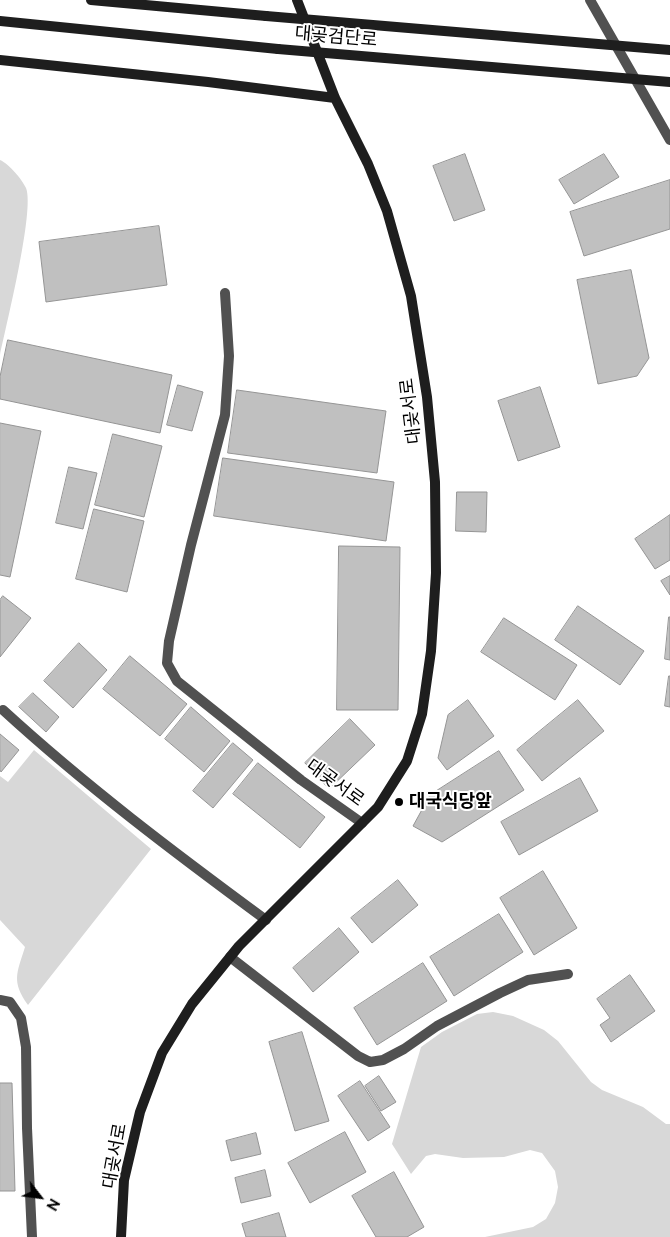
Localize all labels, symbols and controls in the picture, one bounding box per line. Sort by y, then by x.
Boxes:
street label: 대곶검단로 [294,23,378,51]
street label: 대곶서로 [396,377,426,445]
street label: 대곶서로 [302,755,368,811]
place label: 대국식당앞 [409,791,492,813]
marker: 대국식당앞 [393,796,405,808]
street label: 대곶서로 [99,1122,131,1190]
north arrow [15,1172,65,1222]
text: N [43,1196,63,1213]

